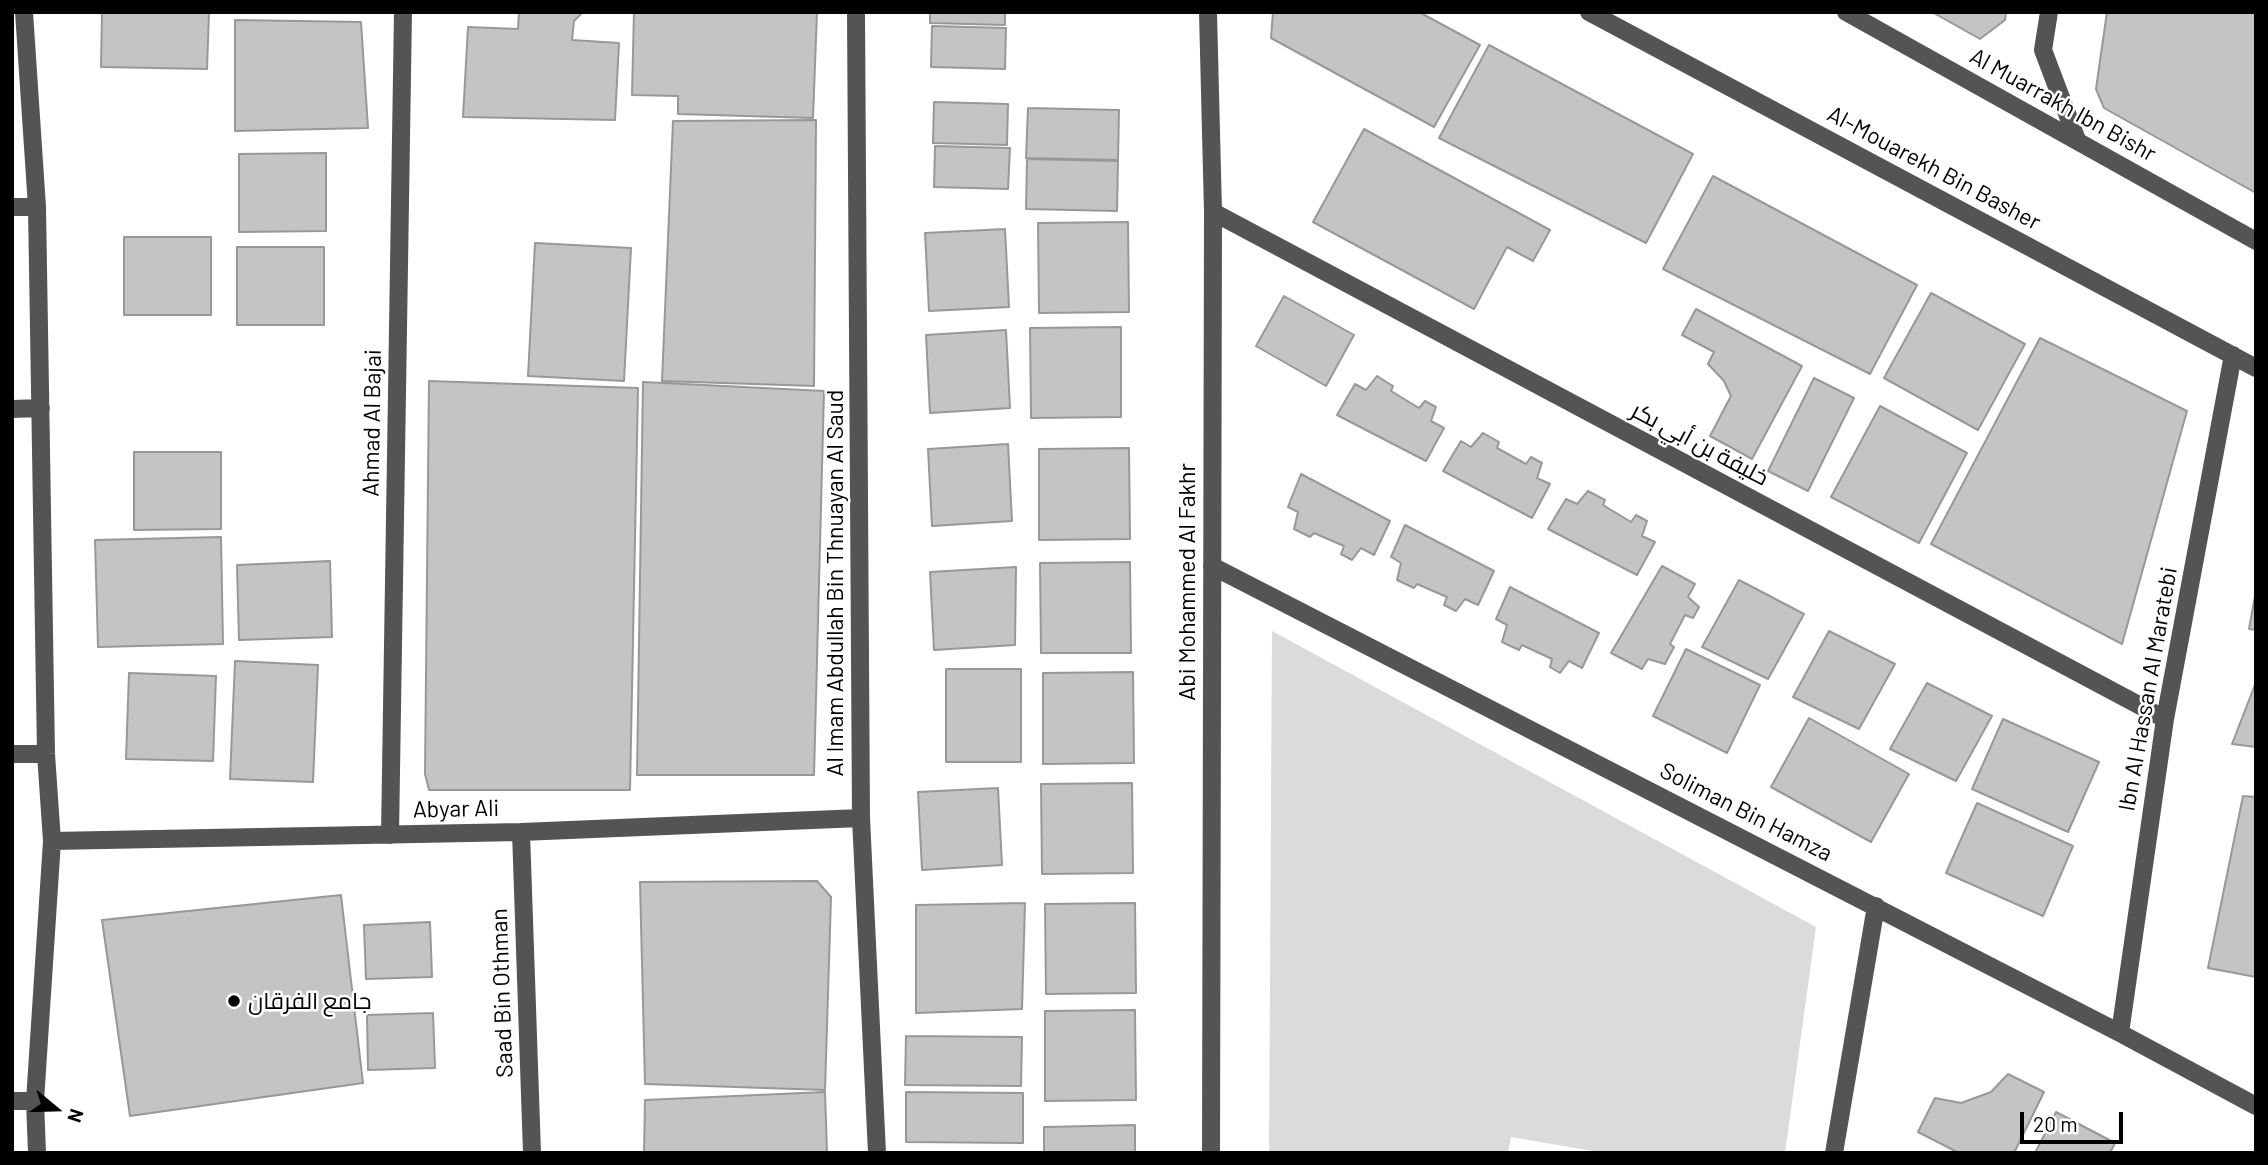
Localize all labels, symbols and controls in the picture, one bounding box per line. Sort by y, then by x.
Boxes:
street label: Al Muarrakh Ibn Bishr [1965,42,2161,168]
street label: Al-Mouarekh Bin Basher [1823,100,2045,236]
street label: Ahmad Al Bajai [357,349,387,497]
street label: Al Imam Abdullah Bin Thnuayan Al Saud [821,390,849,776]
street label: خليفة بن أبي بكر [1627,396,1773,492]
street label: Abi Mohammed Al Fakhr [1173,463,1201,701]
street label: Ibn Al Hassan Al Maratebi [2113,565,2183,813]
street label: Soliman Bin Hamza [1655,757,1837,867]
street label: Abyar Ali [413,794,499,824]
street label: Saad Bin Othman [485,908,519,1078]
place label: جامع الفرقان [248,987,372,1015]
marker: جامع الفرقان [226,993,242,1009]
north arrow [21,1074,91,1144]
scale bar [2023,1098,2126,1142]
text: N [63,1106,89,1126]
text: 20 m [2033,1111,2078,1136]

